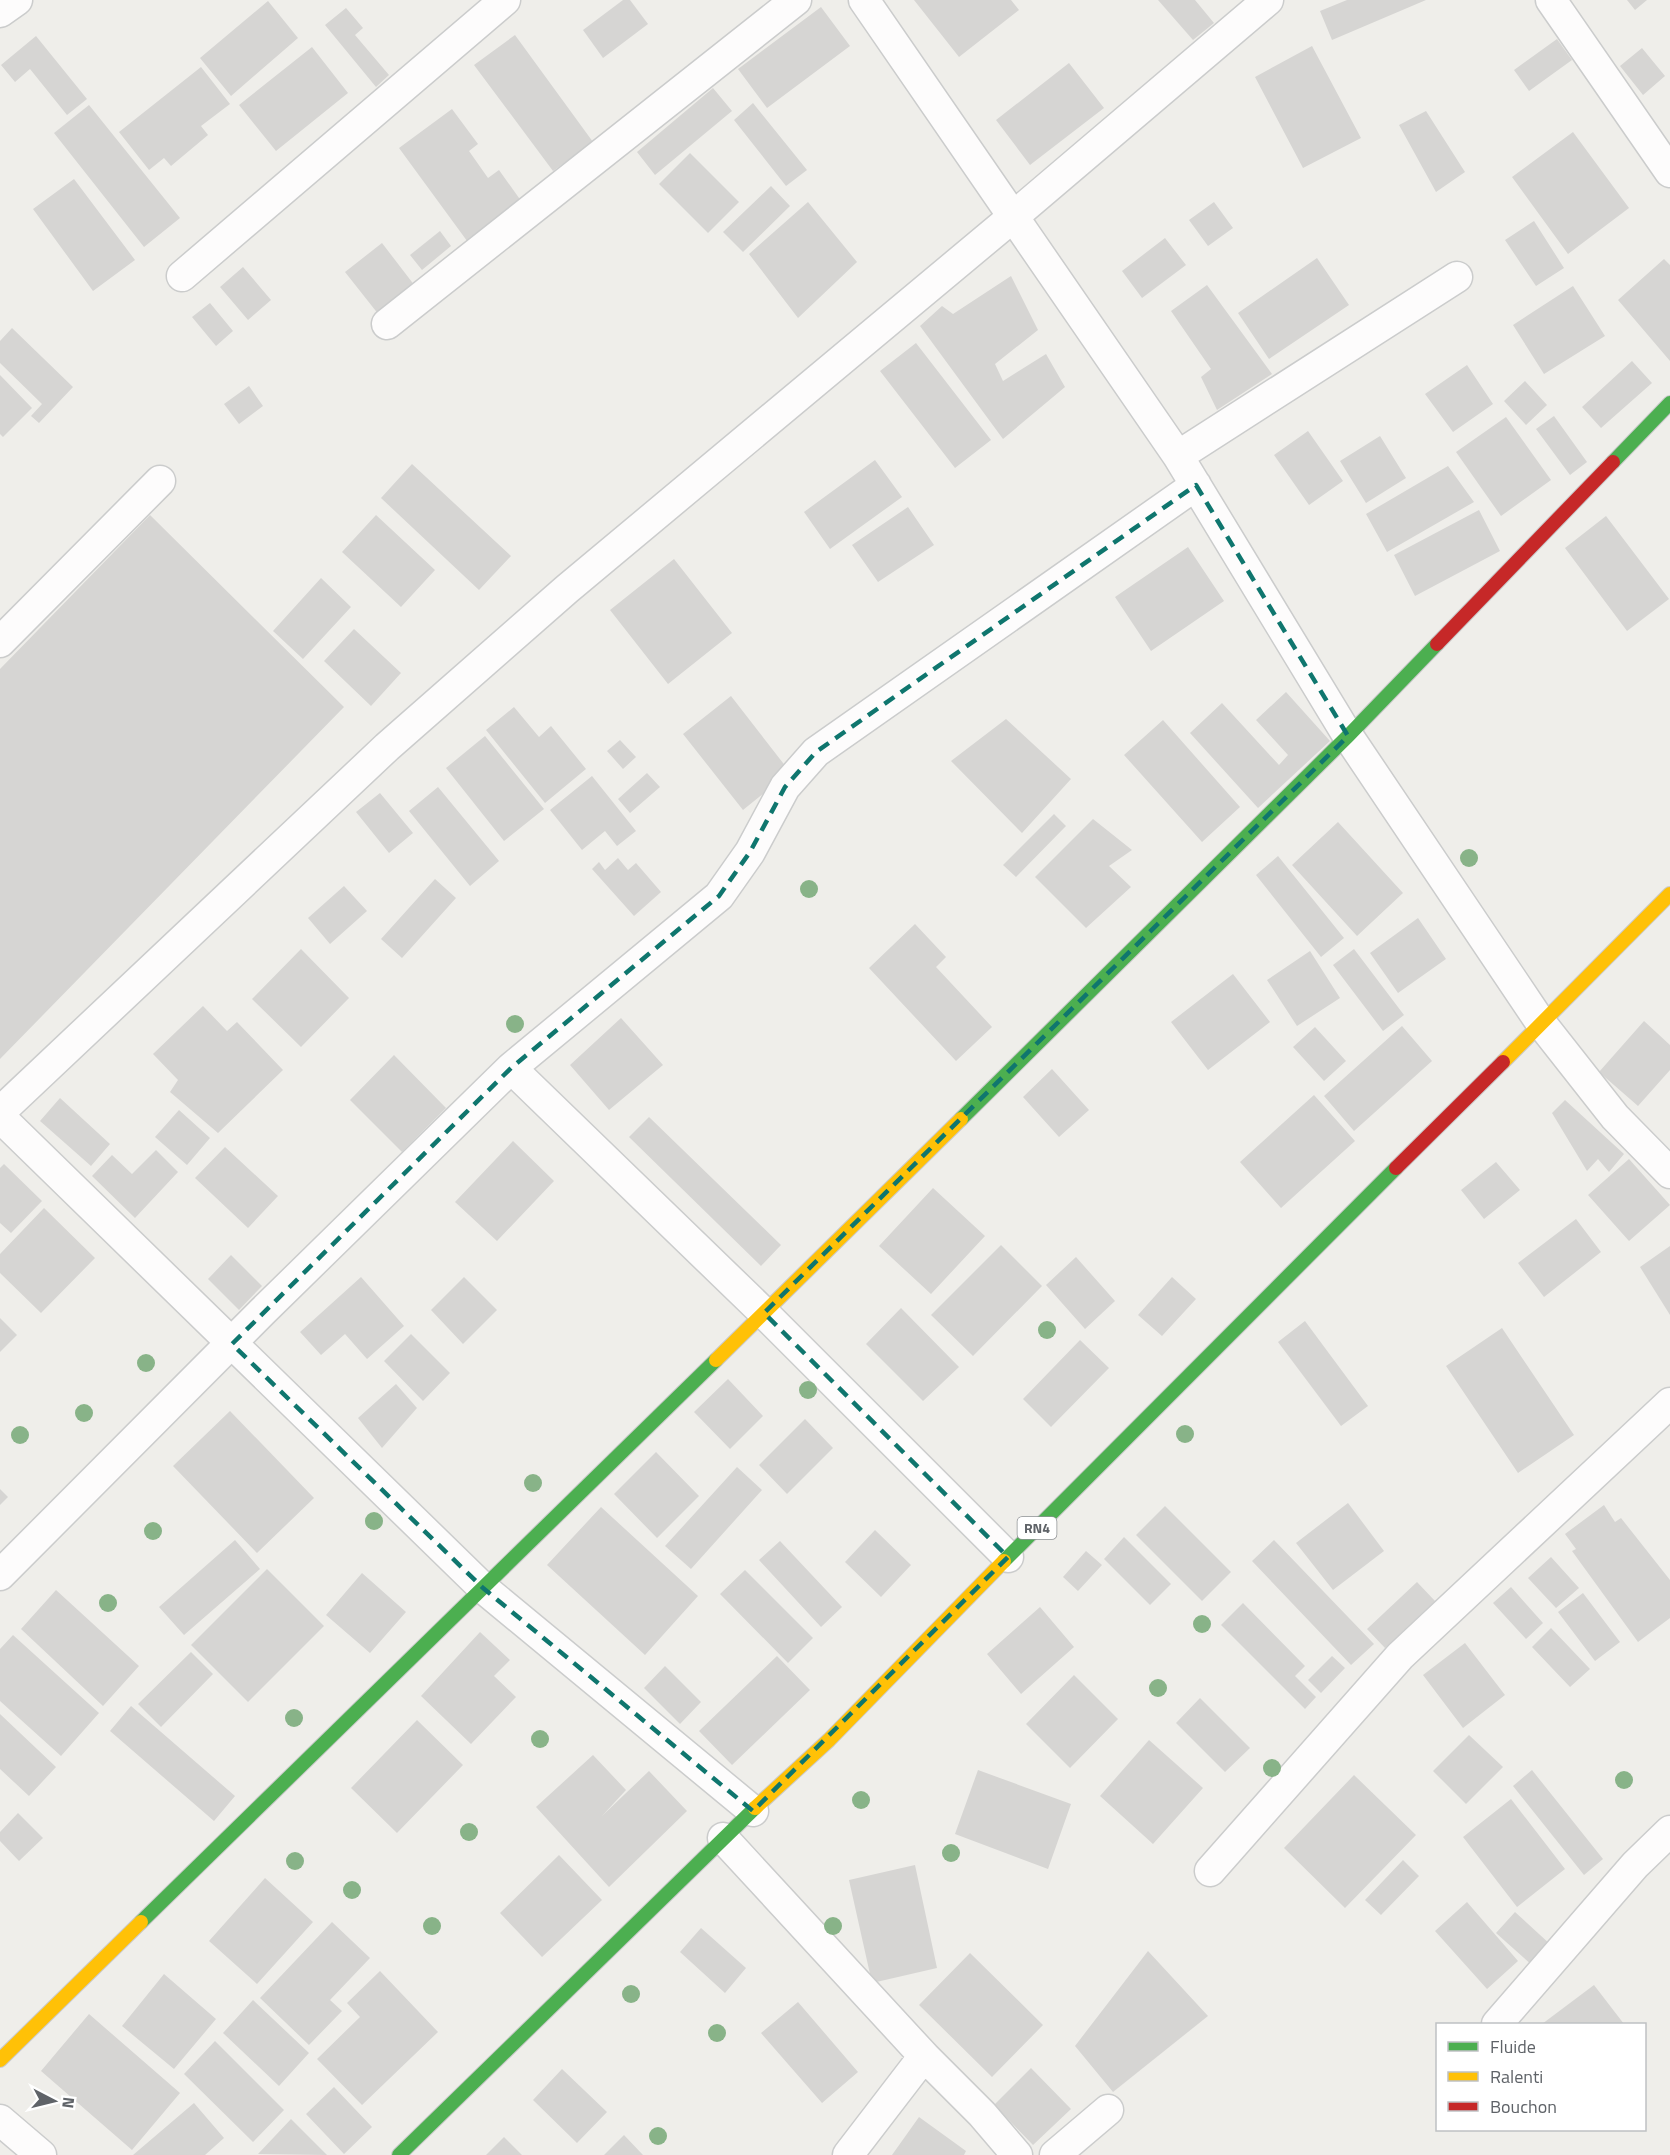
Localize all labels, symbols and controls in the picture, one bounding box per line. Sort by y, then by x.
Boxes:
road number: RN4 [1018,1517,1056,1539]
legend [1436,2023,1646,2131]
text: Fluide [1490,2033,1536,2060]
text: Ralenti [1490,2063,1543,2090]
north arrow [24,2071,84,2131]
text: Bouchon [1490,2093,1557,2120]
text: N [56,2096,81,2110]

